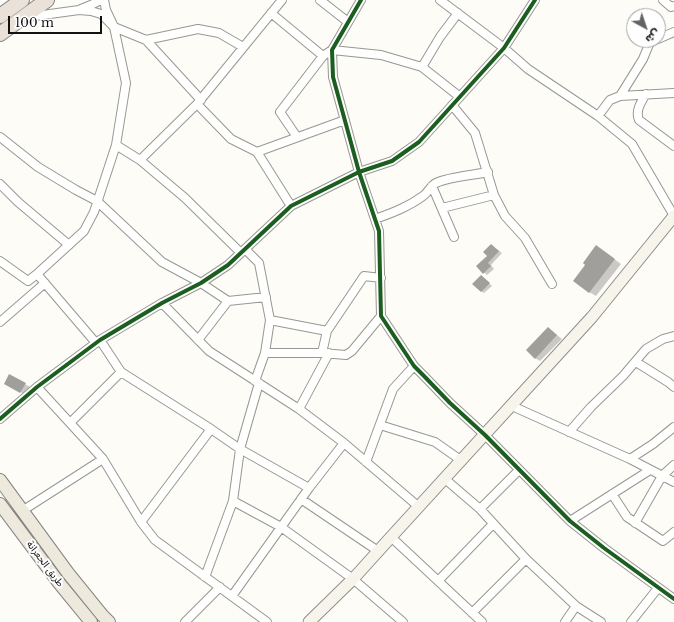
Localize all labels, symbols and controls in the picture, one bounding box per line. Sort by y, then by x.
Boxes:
scale bar [10,8,104,34]
north arrow [626,8,666,48]
text: 100 m [15,15,54,30]
text: ش [643,26,663,47]
street label: طريق الجعرانة [24,539,66,589]

